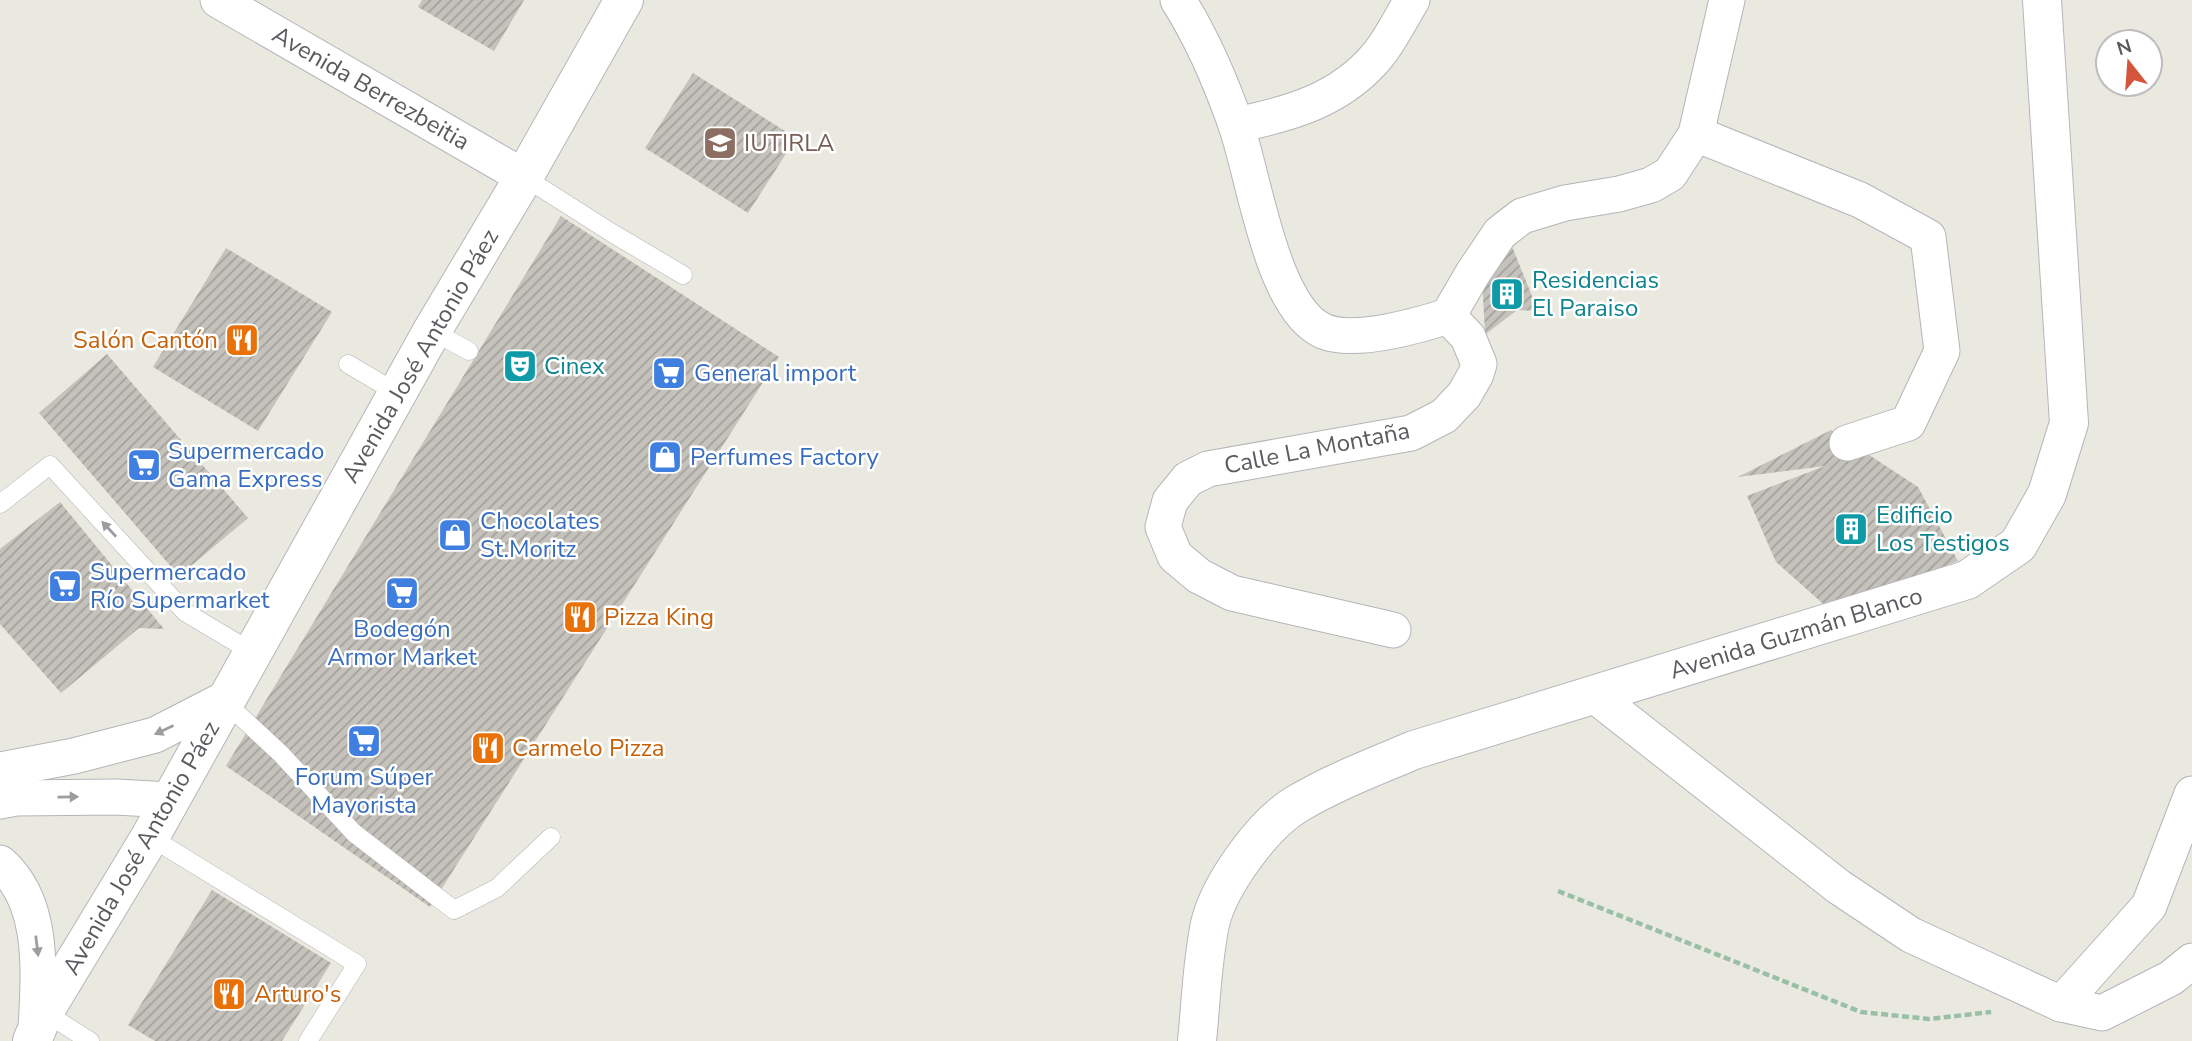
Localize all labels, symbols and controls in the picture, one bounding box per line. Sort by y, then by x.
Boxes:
street label: Avenida Berrezbeitia [267,18,475,158]
north arrow [2094,28,2164,98]
text: N [2114,33,2135,62]
school or university icon: IUTIRLA [701,124,739,162]
place label: IUTIRLA [744,127,835,159]
street label: Avenida José Antonio Páez [334,223,506,489]
place label: Residencias El Paraiso [1532,264,1659,324]
building icon: Residencias El Paraiso [1488,275,1526,313]
restaurant icon: Salón Cantón [223,321,261,359]
place label: Salón Cantón [73,324,218,356]
theatre icon: Cinex [501,347,539,385]
place label: Cinex [544,350,605,382]
supermarket icon: General import [650,354,688,392]
place label: General import [694,357,857,389]
street label: Calle La Montaña [1221,414,1413,482]
place label: Supermercado Gama Express [168,435,324,495]
shop icon: Perfumes Factory [646,438,684,476]
place label: Perfumes Factory [690,441,880,473]
supermarket icon: Supermercado Gama Express [125,446,163,484]
place label: Edificio Los Testigos [1876,499,2010,559]
place label: Chocolates St.Moritz [480,505,600,565]
building icon: Edificio Los Testigos [1832,510,1870,548]
shop icon: Chocolates St.Moritz [436,516,474,554]
one-way arrow [101,521,117,538]
place label: Supermercado Río Supermarket [90,556,270,616]
supermarket icon: Supermercado Río Supermarket [46,567,84,605]
supermarket icon: Bodegón Armor Market [383,574,421,612]
street label: Avenida Guzmán Blanco [1666,579,1926,687]
restaurant icon: Pizza King [561,598,599,636]
place label: Pizza King [604,601,714,633]
place label: Bodegón Armor Market [327,613,477,673]
street label: Avenida José Antonio Páez [55,715,227,981]
supermarket icon: Forum Súper Mayorista [345,722,383,760]
one-way arrow [154,724,174,736]
restaurant icon: Carmelo Pizza [469,729,507,767]
place label: Carmelo Pizza [512,732,664,764]
place label: Forum Súper Mayorista [295,761,434,821]
one-way arrow [57,792,79,803]
one-way arrow [31,935,42,957]
restaurant icon: Arturo's [210,975,248,1013]
place label: Arturo's [254,978,341,1010]

